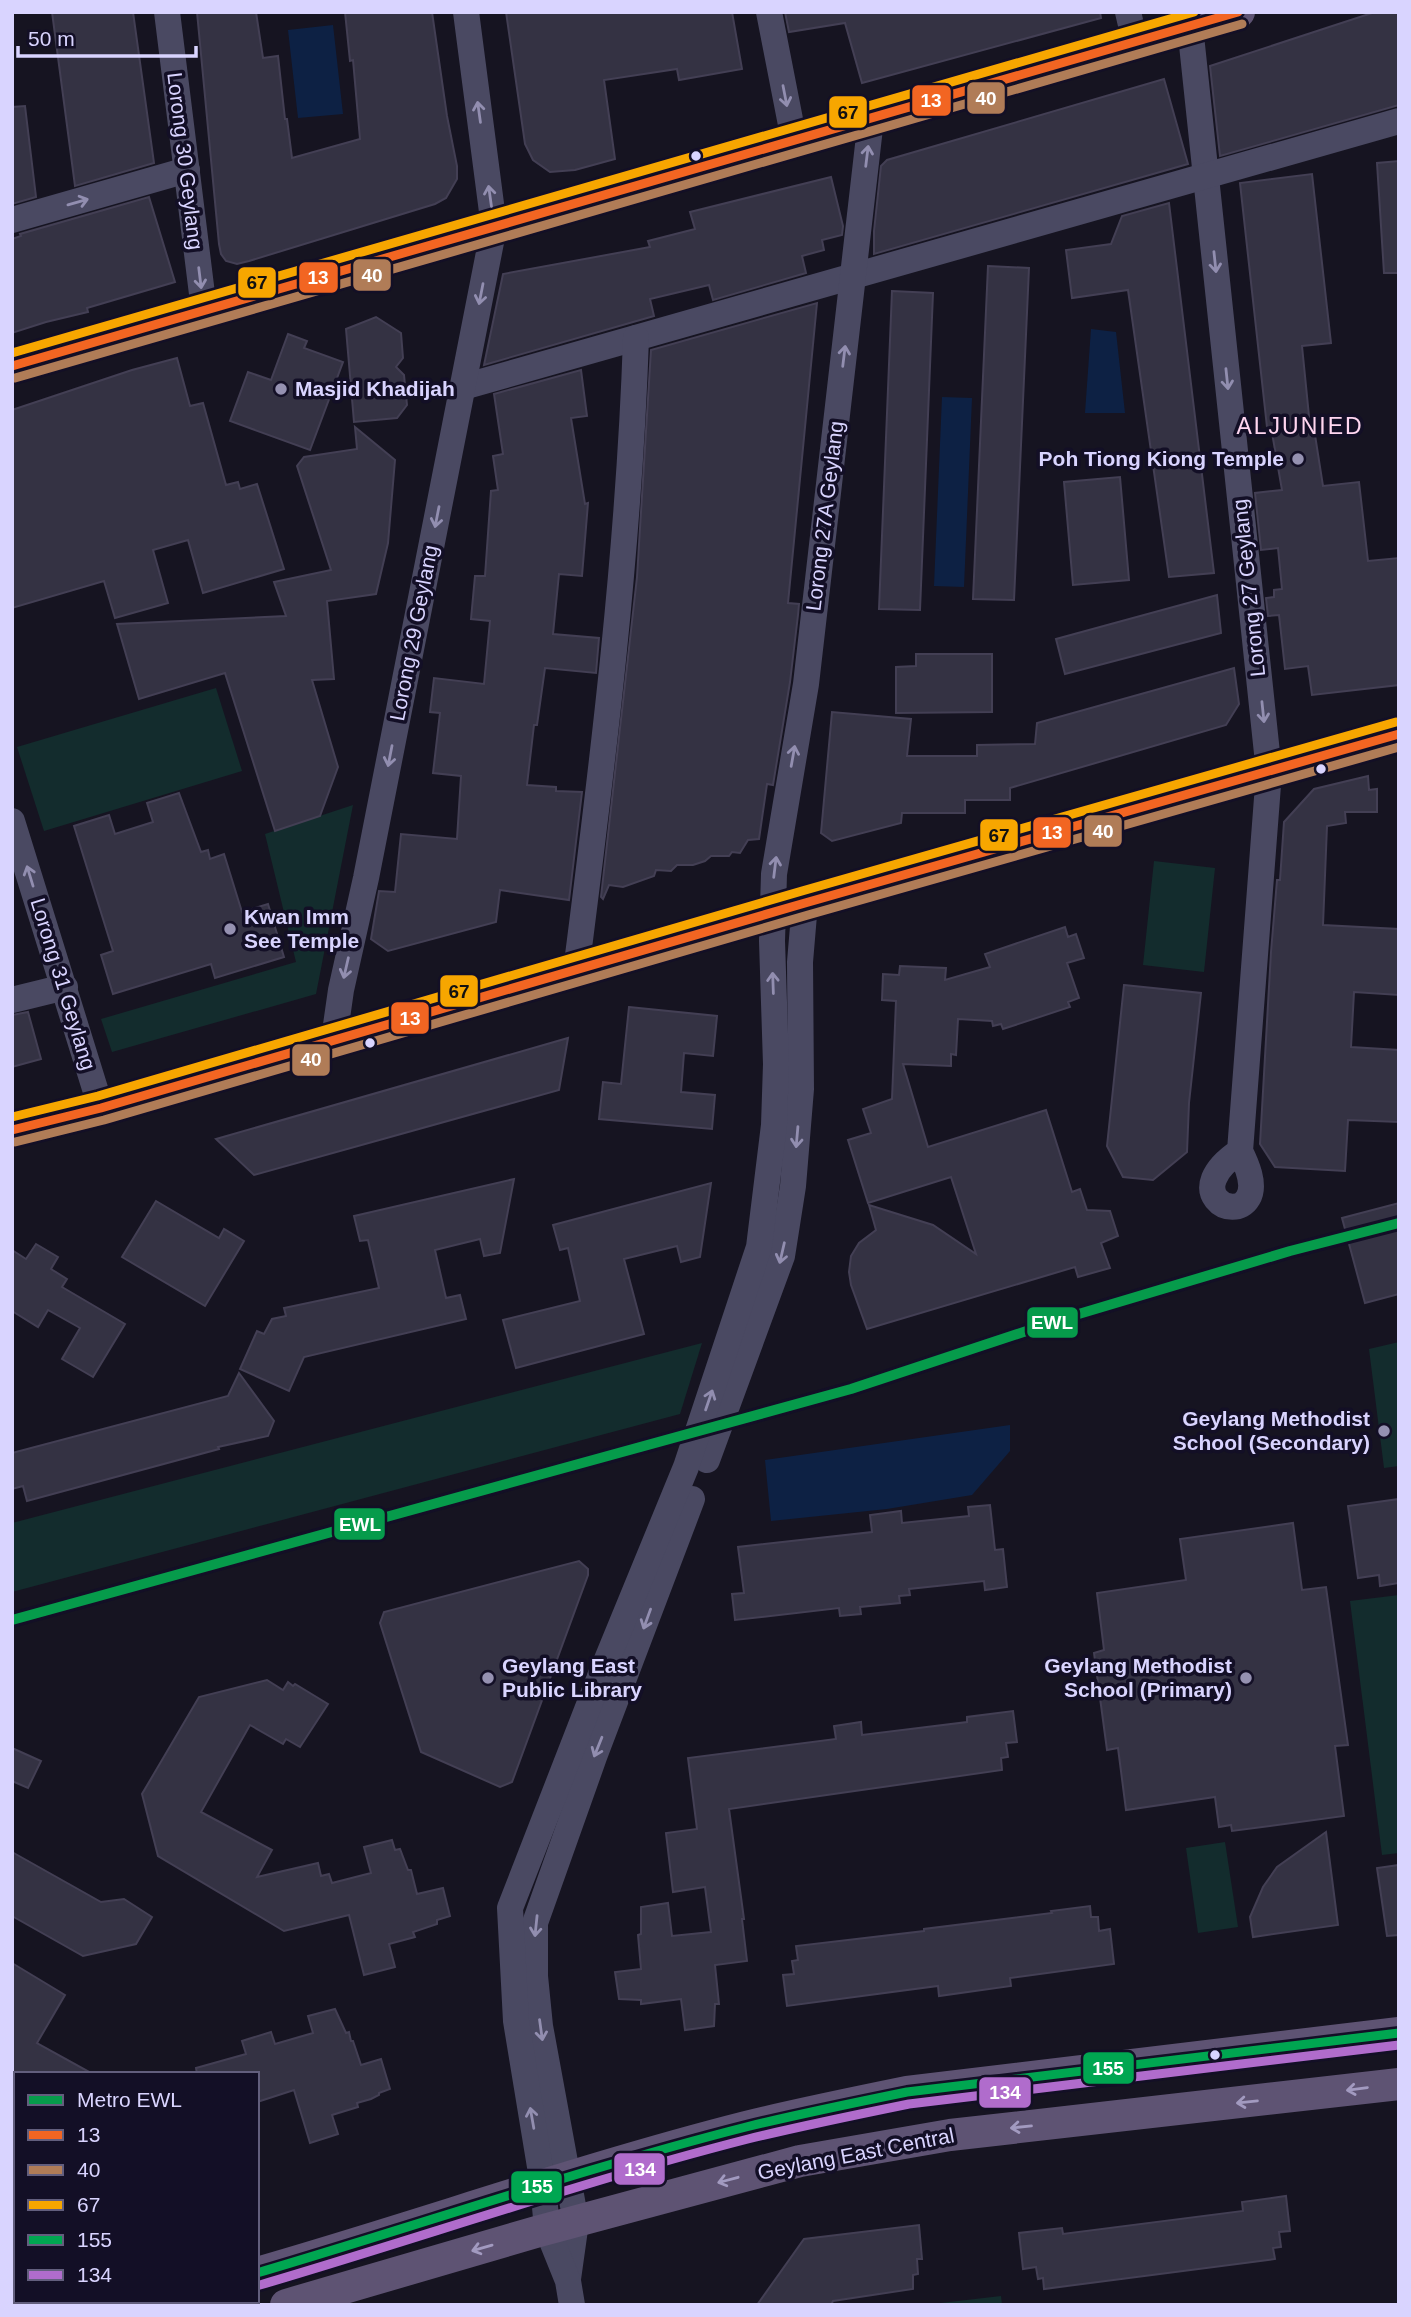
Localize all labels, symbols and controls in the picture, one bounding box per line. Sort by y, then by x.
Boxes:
scale bar [18,14,196,58]
text: 50 m [28,27,75,50]
street label: Lorong 30 Geylang [163,71,208,251]
line badge: 40 [966,81,1006,115]
line badge: 13 [911,84,952,117]
one-way arrow [779,85,793,107]
text: 40 [975,88,997,109]
text: 13 [920,90,942,111]
line badge: 67 [828,95,868,129]
one-way arrow [472,101,485,124]
text: 67 [837,102,859,123]
one-way arrow [860,145,873,168]
unlabelled marker [689,149,703,163]
one-way arrow [484,185,497,208]
one-way arrow [67,194,89,207]
one-way arrow [1209,250,1222,273]
line badge: 40 [352,258,392,292]
line badge: 13 [298,261,339,294]
text: 40 [361,265,383,286]
one-way arrow [193,266,206,289]
line badge: 67 [237,266,277,299]
text: 13 [307,267,329,288]
text: 67 [246,272,268,293]
one-way arrow [474,282,488,305]
one-way arrow [837,345,850,368]
one-way arrow [1221,367,1234,390]
place label: Masjid Khadijah [295,377,455,400]
marker: Masjid Khadijah [273,381,289,397]
district label: ALJUNIED [1236,413,1364,439]
street label: Lorong 27A Geylang [801,420,848,612]
place label: Poh Tiong Kiong Temple [1039,447,1284,470]
marker: Poh Tiong Kiong Temple [1290,451,1306,467]
street label: Lorong 27 Geylang [1228,498,1269,678]
one-way arrow [430,505,444,528]
street label: Lorong 29 Geylang [385,543,442,723]
one-way arrow [1256,700,1269,722]
one-way arrow [383,744,397,767]
one-way arrow [787,745,801,767]
unlabelled marker [1314,762,1328,776]
line badge: 40 [1083,814,1123,848]
line badge: 13 [1032,816,1072,849]
line badge: 67 [979,818,1019,852]
text: 40 [1092,821,1114,842]
text: 13 [1041,822,1063,843]
text: 67 [988,825,1010,846]
one-way arrow [768,856,781,879]
one-way arrow [23,865,36,887]
street label: Lorong 31 Geylang [26,895,101,1073]
place label: Kwan Imm See Temple [244,905,359,952]
marker: Kwan Imm See Temple [222,921,238,937]
one-way arrow [339,956,352,979]
one-way arrow [767,972,780,995]
line badge: 67 [439,974,479,1008]
text: 67 [448,981,470,1002]
line badge: 13 [390,1001,430,1035]
text: 13 [399,1008,421,1029]
unlabelled marker [363,1036,377,1050]
line badge: 40 [291,1043,331,1077]
text: 40 [300,1049,322,1070]
one-way arrow [790,1126,803,1148]
one-way arrow [775,1241,788,1264]
line badge: EWL [1026,1306,1079,1339]
text: EWL [1031,1312,1073,1333]
one-way arrow [703,1389,716,1411]
place label: Geylang Methodist School (Secondary) [1173,1407,1370,1454]
marker: Geylang Methodist School (Secondary) [1376,1423,1392,1439]
line badge: EWL [333,1507,386,1541]
text: EWL [339,1514,381,1535]
one-way arrow [640,1608,652,1630]
place label: Geylang East Public Library [502,1654,642,1701]
place label: Geylang Methodist School (Primary) [1044,1654,1232,1701]
marker: Geylang East Public Library [480,1670,496,1686]
marker: Geylang Methodist School (Primary) [1238,1670,1254,1686]
one-way arrow [590,1736,603,1758]
one-way arrow [529,1914,542,1937]
one-way arrow [534,2018,547,2041]
unlabelled marker [1208,2048,1222,2062]
line badge: 155 [1082,2051,1135,2085]
text: 155 [1092,2058,1124,2079]
legend [14,2072,259,2303]
line badge: 134 [978,2076,1032,2109]
text: 134 [989,2082,1021,2103]
one-way arrow [1346,2083,1369,2096]
text: Metro EWL [77,2088,182,2111]
one-way arrow [1236,2096,1259,2109]
one-way arrow [525,2107,538,2130]
one-way arrow [1010,2121,1033,2134]
text: 13 [77,2123,100,2146]
street label: Geylang East Central [756,2123,956,2184]
line badge: 134 [613,2152,666,2186]
text: 40 [77,2158,100,2181]
text: 134 [624,2159,656,2180]
line badge: 155 [510,2170,563,2204]
one-way arrow [717,2174,739,2187]
text: 155 [521,2176,553,2197]
text: 67 [77,2193,100,2216]
text: 155 [77,2228,112,2251]
one-way arrow [471,2242,493,2255]
text: 134 [77,2263,112,2286]

